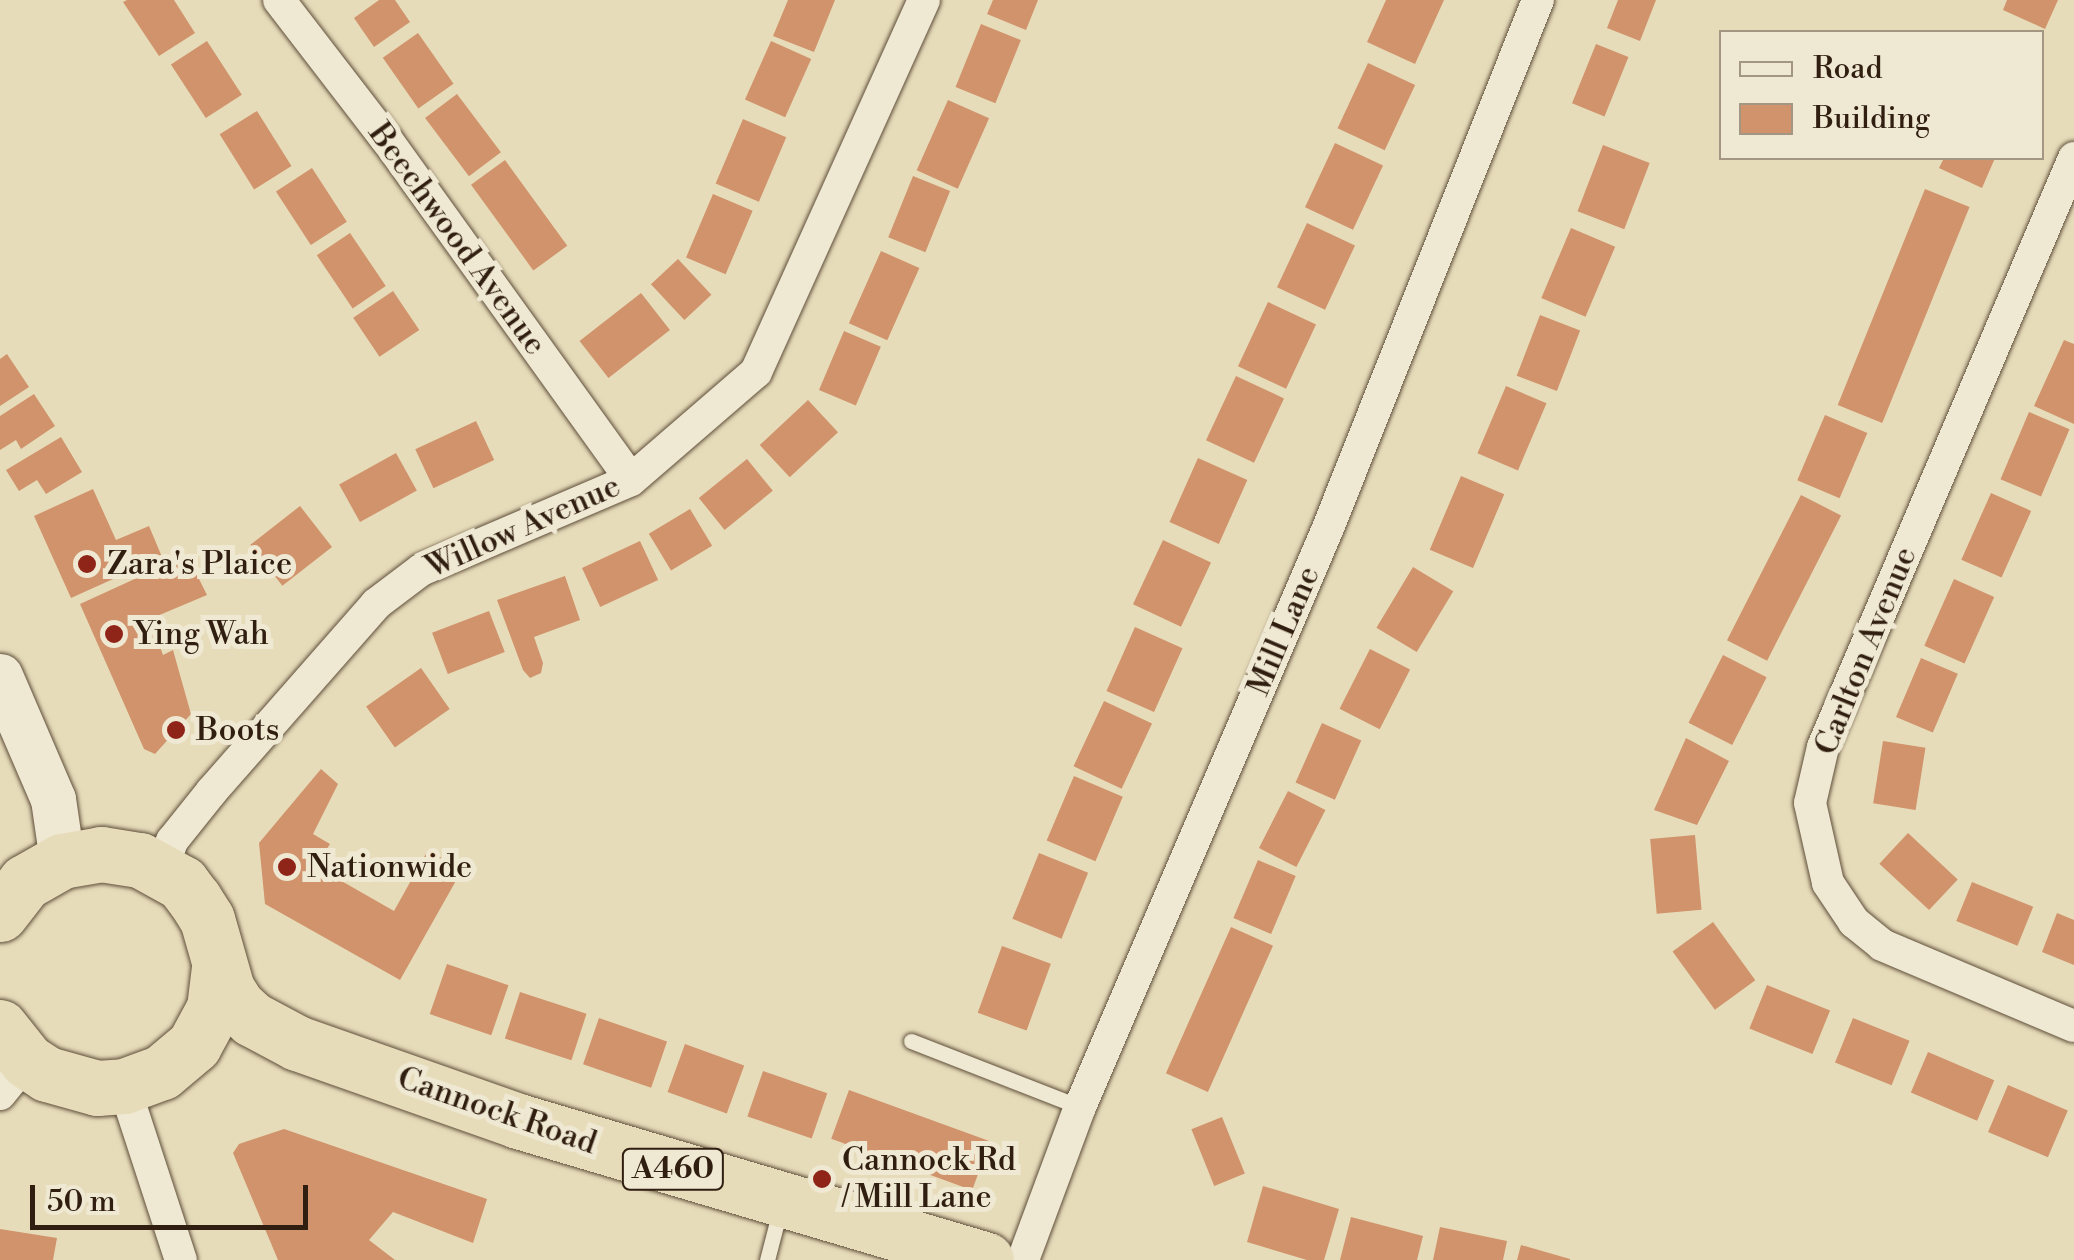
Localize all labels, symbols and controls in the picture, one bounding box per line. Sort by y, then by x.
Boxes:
legend [1719,30,2044,160]
text: Road [1813,50,1883,88]
text: Building [1813,100,1930,138]
street label: Beechwood Avenue [360,115,554,363]
street label: Willow Avenue [420,467,626,587]
street label: Carlton Avenue [1807,541,1925,761]
place label: Zara's Plaice [107,545,292,583]
marker: Zara's Plaice [76,553,98,575]
street label: Mill Lane [1240,560,1328,702]
place label: Ying Wah [134,615,269,653]
marker: Ying Wah [103,623,125,645]
place label: Boots [196,711,280,749]
marker: Boots [165,719,187,741]
place label: Nationwide [307,848,472,886]
marker: Nationwide [276,856,298,878]
street label: Cannock Road [392,1059,602,1163]
place label: Cannock Rd / Mill Lane [842,1142,1016,1217]
road number: A460 [620,1144,726,1194]
scale bar [35,1165,312,1227]
marker: Cannock Rd / Mill Lane [811,1168,833,1190]
text: 50 m [47,1183,116,1221]

